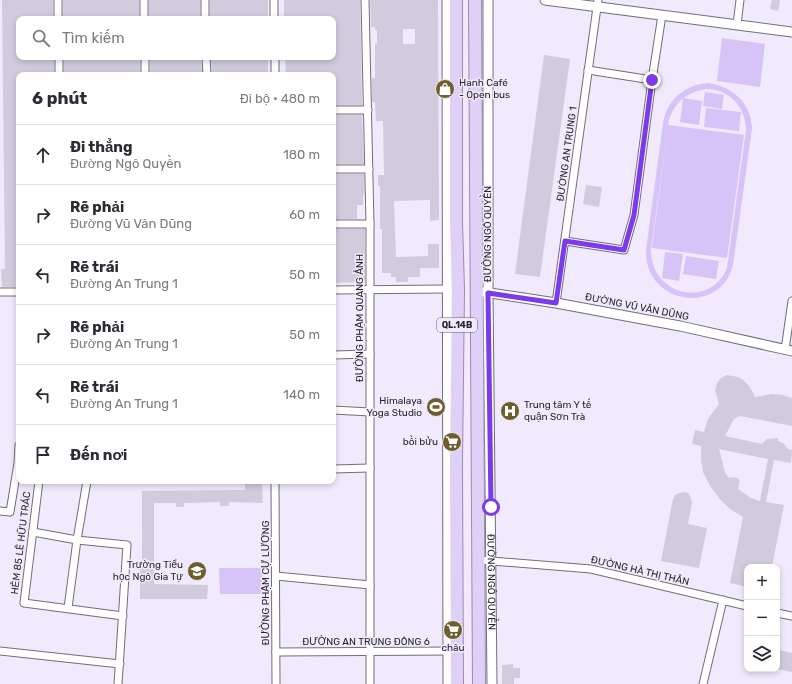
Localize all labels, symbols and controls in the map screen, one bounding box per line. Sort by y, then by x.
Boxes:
search box [16,16,336,60]
icon: search [30,27,52,49]
text: Tìm kiếm [62,29,125,47]
route end [643,71,661,89]
place label: Hanh Café - Open bus [459,77,510,101]
shop icon: Hanh Café - Open bus [434,78,456,100]
text: 6 phút [32,88,87,108]
text: Đi bộ · 480 m [240,91,320,106]
street label: ĐƯỜNG AN TRUNG 1 [553,106,580,202]
text: Đi thẳng [70,138,132,156]
icon: ahead [32,144,54,166]
text: 180 m [283,147,320,162]
text: Đường Ngô Quyền [70,156,181,171]
street label: ĐƯỜNG NGÔ QUYỀN [479,186,494,282]
text: Rẽ phải [70,198,124,216]
icon: right [32,204,54,226]
text: 60 m [289,207,320,222]
text: Đường Vũ Văn Dũng [70,216,192,231]
street label: ĐƯỜNG PHẠM QUANG ẢNH [353,254,366,382]
text: Rẽ trái [70,258,119,276]
icon: left [32,264,54,286]
text: 50 m [289,267,320,282]
text: Đường An Trung 1 [70,276,178,291]
street label: ĐƯỜNG VŨ VĂN DŨNG [584,290,690,323]
text: Rẽ phải [70,318,124,336]
road number: QL.14B [437,318,477,332]
icon: right [32,324,54,346]
text: 50 m [289,327,320,342]
text: Đường An Trung 1 [70,336,178,351]
text: Rẽ trái [70,378,119,396]
icon: left [32,384,54,406]
text: 140 m [283,387,320,402]
place label: Himalaya Yoga Studio [366,395,422,419]
text: Đường An Trung 1 [70,396,178,411]
sports icon: Himalaya Yoga Studio [425,396,447,418]
place label: Trung tâm Y tế quận Sơn Trà [524,398,592,423]
hospital icon: Trung tâm Y tế quận Sơn Trà [499,400,521,422]
supermarket icon: bồi bửu [441,431,463,453]
place label: bồi bửu [403,435,438,448]
icon: arrive [32,444,54,466]
text: Đến nơi [70,446,127,464]
street label: HẺM 85 LÊ HỮU TRÁC [8,490,33,595]
route start [482,498,500,516]
street label: ĐƯỜNG PHẠM CỰ LƯỢNG [259,520,272,646]
street label: ĐƯỜNG NGÔ QUYỀN [484,534,500,630]
street label: ĐƯỜNG HÀ THỊ THÂN [590,553,691,588]
place label: Trường Tiểu học Ngô Gia Tự [113,559,183,583]
school or university icon: Trường Tiểu học Ngô Gia Tự [186,560,208,582]
map controls [744,564,780,672]
button: + [744,564,780,600]
button: − [744,600,780,636]
supermarket icon: châu [442,619,464,641]
street label: ĐƯỜNG AN TRUNG ĐÔNG 6 [302,635,430,648]
button: layers [744,636,780,672]
place label: châu [441,642,465,654]

